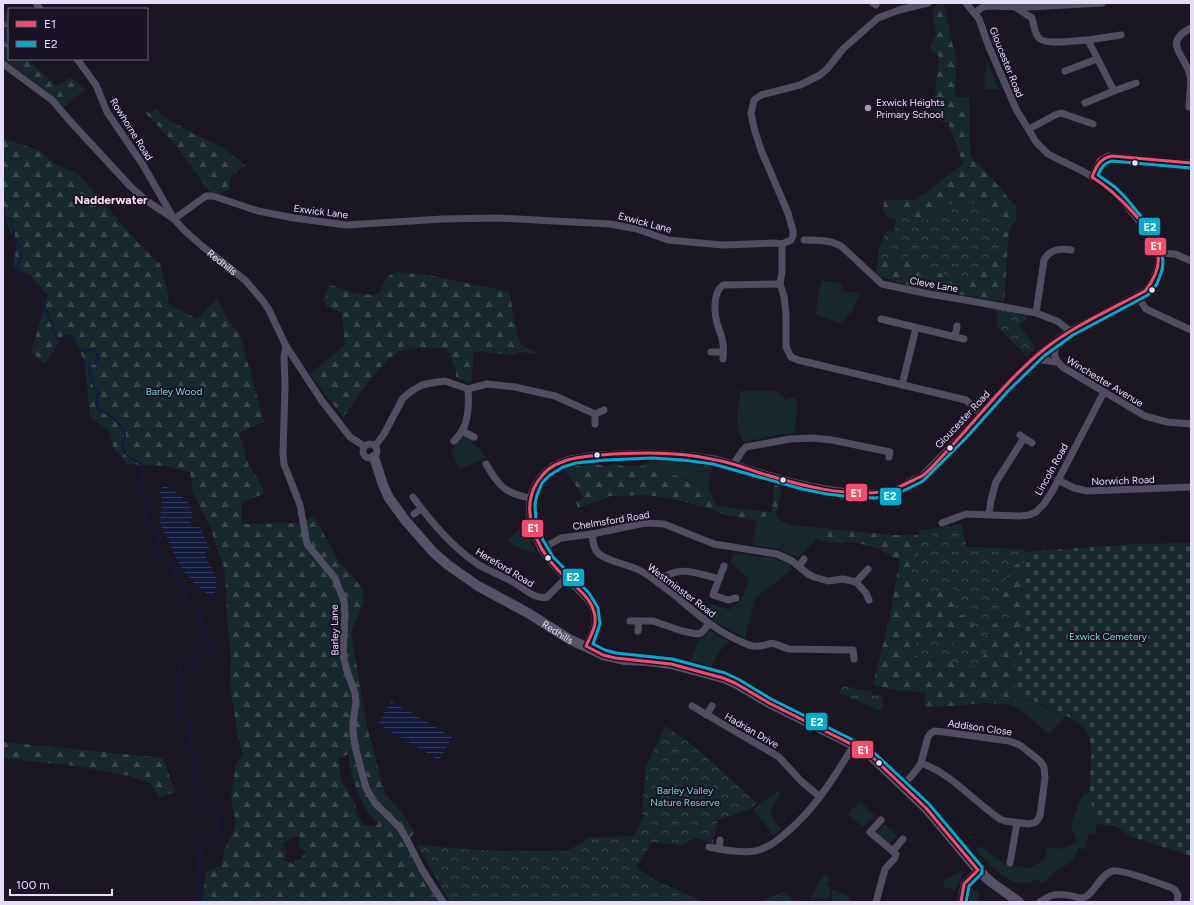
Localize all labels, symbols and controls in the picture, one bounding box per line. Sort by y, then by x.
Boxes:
legend [8,8,148,60]
text: E1 [44,17,56,31]
street label: Gloucester Road [987,25,1027,99]
text: E2 [44,37,58,51]
street label: Rowhorne Road [107,96,156,163]
place label: Exwick Heights Primary School [876,96,945,121]
marker: Exwick Heights Primary School [863,103,873,113]
unlabelled marker [1130,158,1140,168]
district label: Nadderwater [74,193,148,207]
street label: Exwick Lane [293,202,350,221]
street label: Exwick Lane [617,209,674,236]
line badge: E2 [1138,217,1161,236]
text: E2 [1144,221,1156,234]
line badge: E1 [1144,237,1167,256]
text: E1 [1150,240,1162,253]
street label: Redhills [204,247,240,279]
street label: Cleve Lane [909,274,960,295]
unlabelled marker [1147,285,1157,295]
street label: Winchester Avenue [1064,353,1146,410]
park label: Barley Wood [146,385,202,398]
street label: Gloucester Road [932,387,993,451]
street label: Lincoln Road [1032,441,1071,498]
unlabelled marker [945,443,955,453]
unlabelled marker [592,450,602,460]
street label: Norwich Road [1091,473,1155,488]
unlabelled marker [778,475,788,485]
line badge: E1 [845,483,868,502]
text: E1 [850,487,862,500]
line badge: E2 [879,487,902,506]
text: E2 [884,490,896,503]
street label: Chelmsford Road [572,508,651,533]
line badge: E1 [521,519,544,538]
text: E1 [527,522,539,535]
street label: Hereford Road [473,545,536,590]
unlabelled marker [543,553,553,563]
street label: Westminster Road [645,560,719,620]
line badge: E2 [562,568,585,587]
text: E2 [567,571,579,584]
street label: Barley Lane [328,604,341,656]
street label: Redhills [539,618,575,647]
park label: Exwick Cemetery [1069,630,1148,643]
street label: Hadrian Drive [722,710,782,751]
line badge: E2 [805,712,828,731]
text: E2 [811,716,823,729]
street label: Addison Close [947,717,1013,739]
line badge: E1 [851,740,874,759]
text: E1 [857,744,869,757]
unlabelled marker [874,758,884,768]
park label: Barley Valley Nature Reserve [650,784,720,809]
scale bar [10,871,112,897]
text: 100 m [16,878,50,892]

